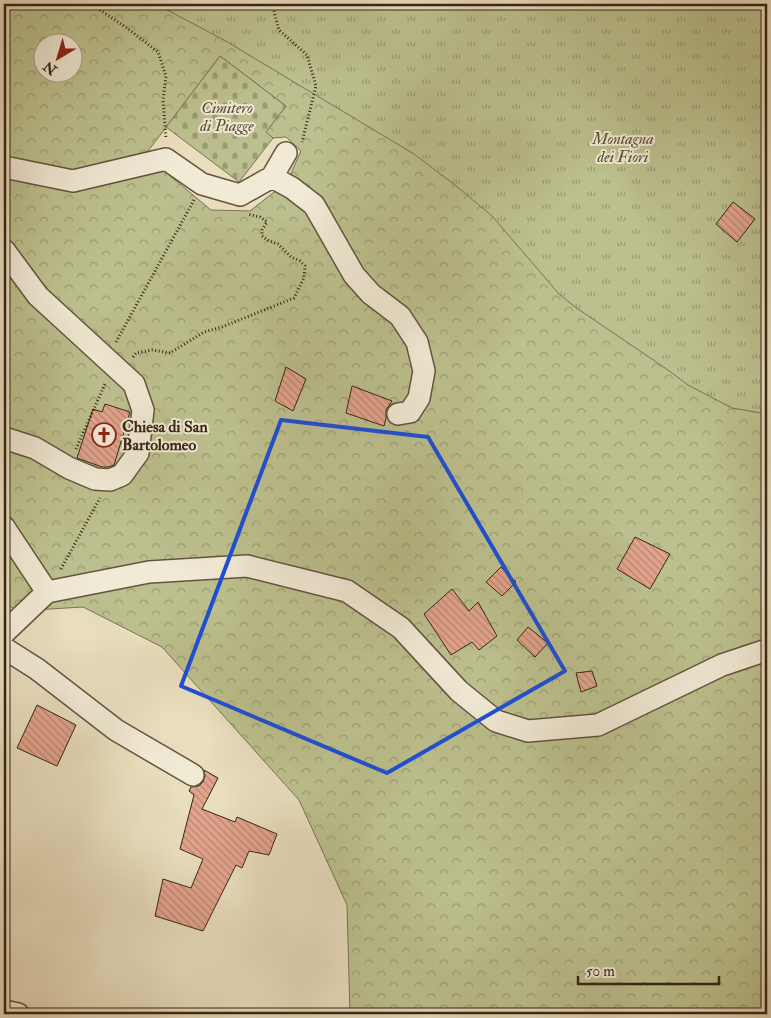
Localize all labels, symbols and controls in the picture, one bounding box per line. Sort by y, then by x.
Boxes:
north arrow [32,32,82,82]
text: N [40,57,61,79]
park label: Cimitero di Piagge [199,98,254,136]
park label: Montagna dei Fiori [591,129,654,167]
place label: Chiesa di San Bartolomeo [122,417,208,455]
church icon: Chiesa di San Bartolomeo [91,422,117,448]
scale bar [578,953,720,985]
text: 50 m [586,962,615,981]

